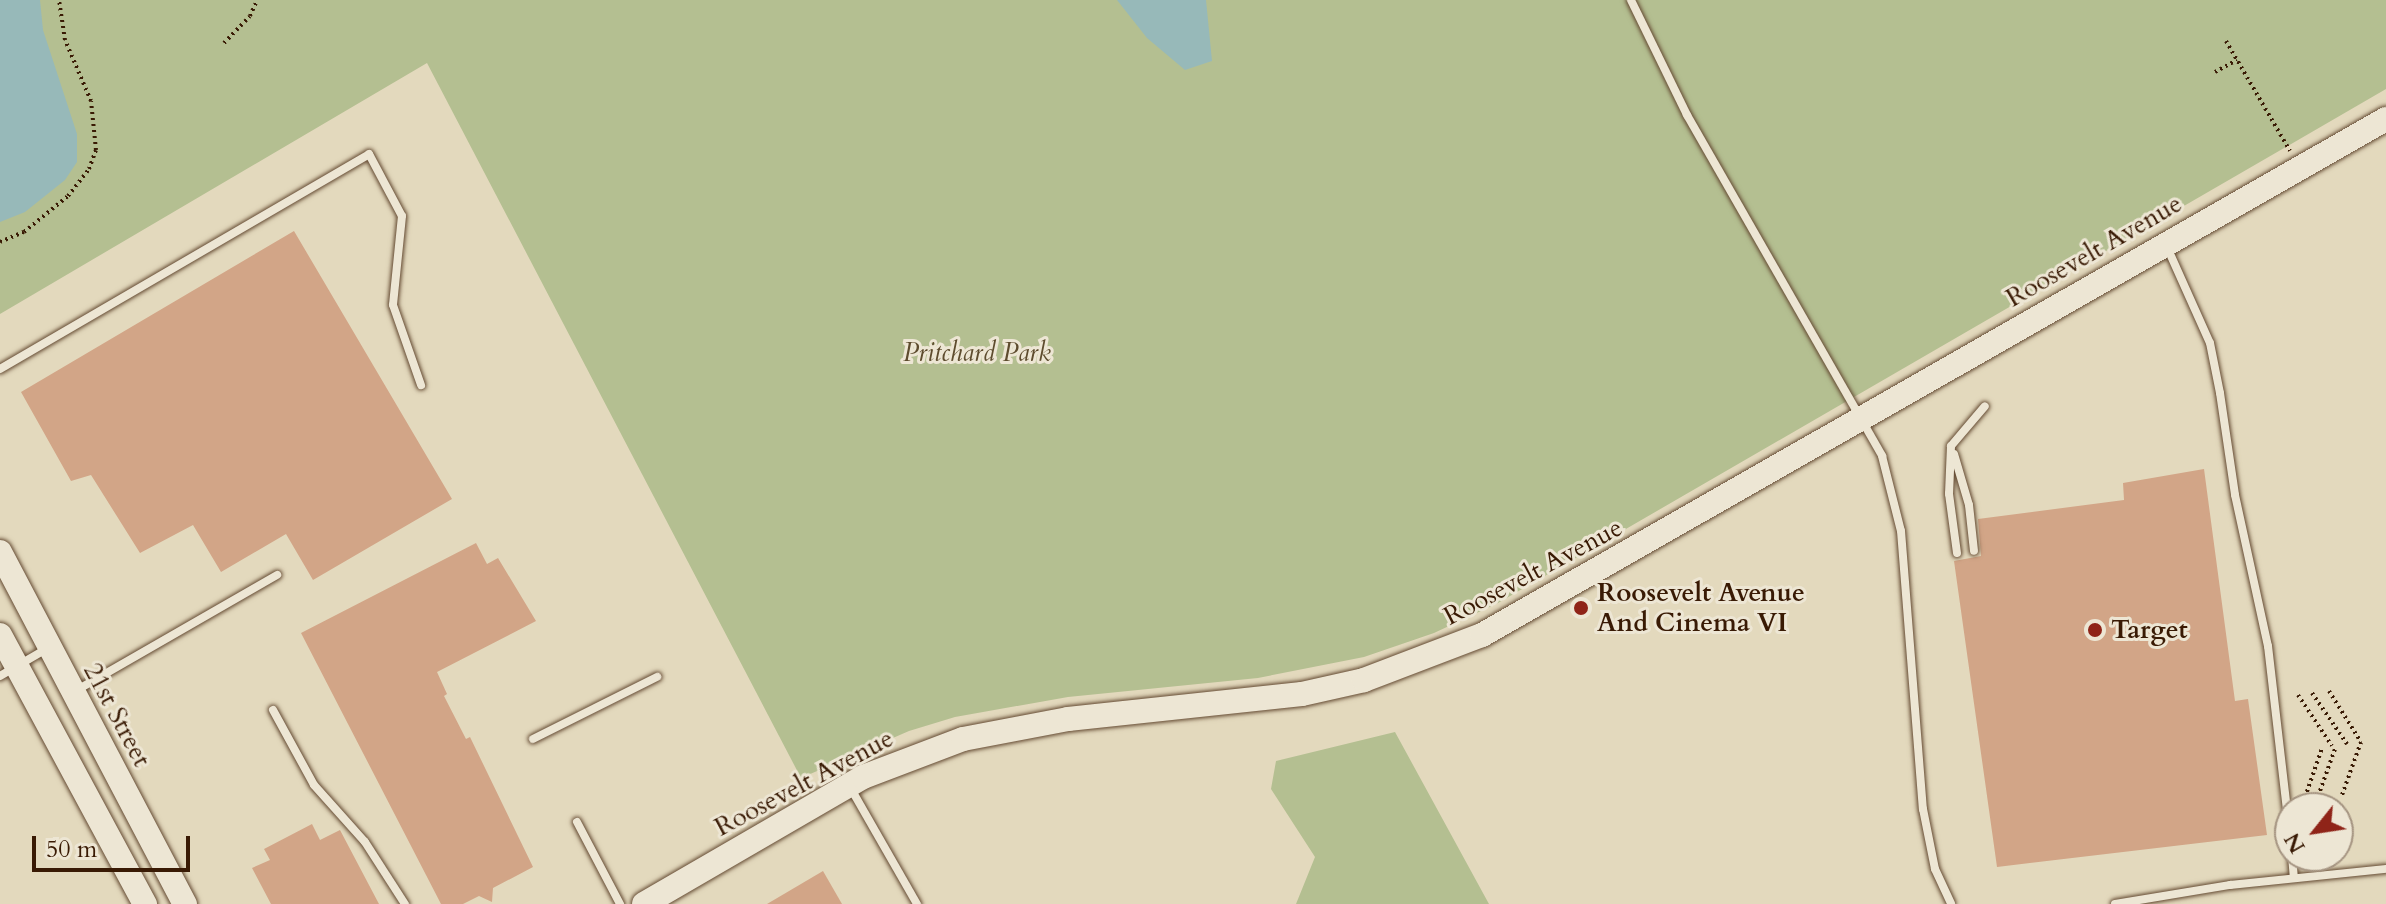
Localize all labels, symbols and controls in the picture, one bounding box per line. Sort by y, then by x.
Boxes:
street label: Roosevelt Avenue [2001,188,2187,314]
park label: Pritchard Park [903,337,1051,369]
street label: Roosevelt Avenue [1438,512,1628,632]
place label: Roosevelt Avenue And Cinema VI [1597,577,1805,638]
marker: Roosevelt Avenue And Cinema VI [1572,599,1590,617]
place label: Target [2111,614,2188,646]
marker: Target [2086,621,2104,639]
street label: 21st Street [77,658,157,772]
street label: Roosevelt Avenue [709,723,899,843]
north arrow [2274,792,2354,872]
scale bar [36,820,194,870]
text: N [2277,827,2313,859]
text: 50 m [46,833,97,866]

